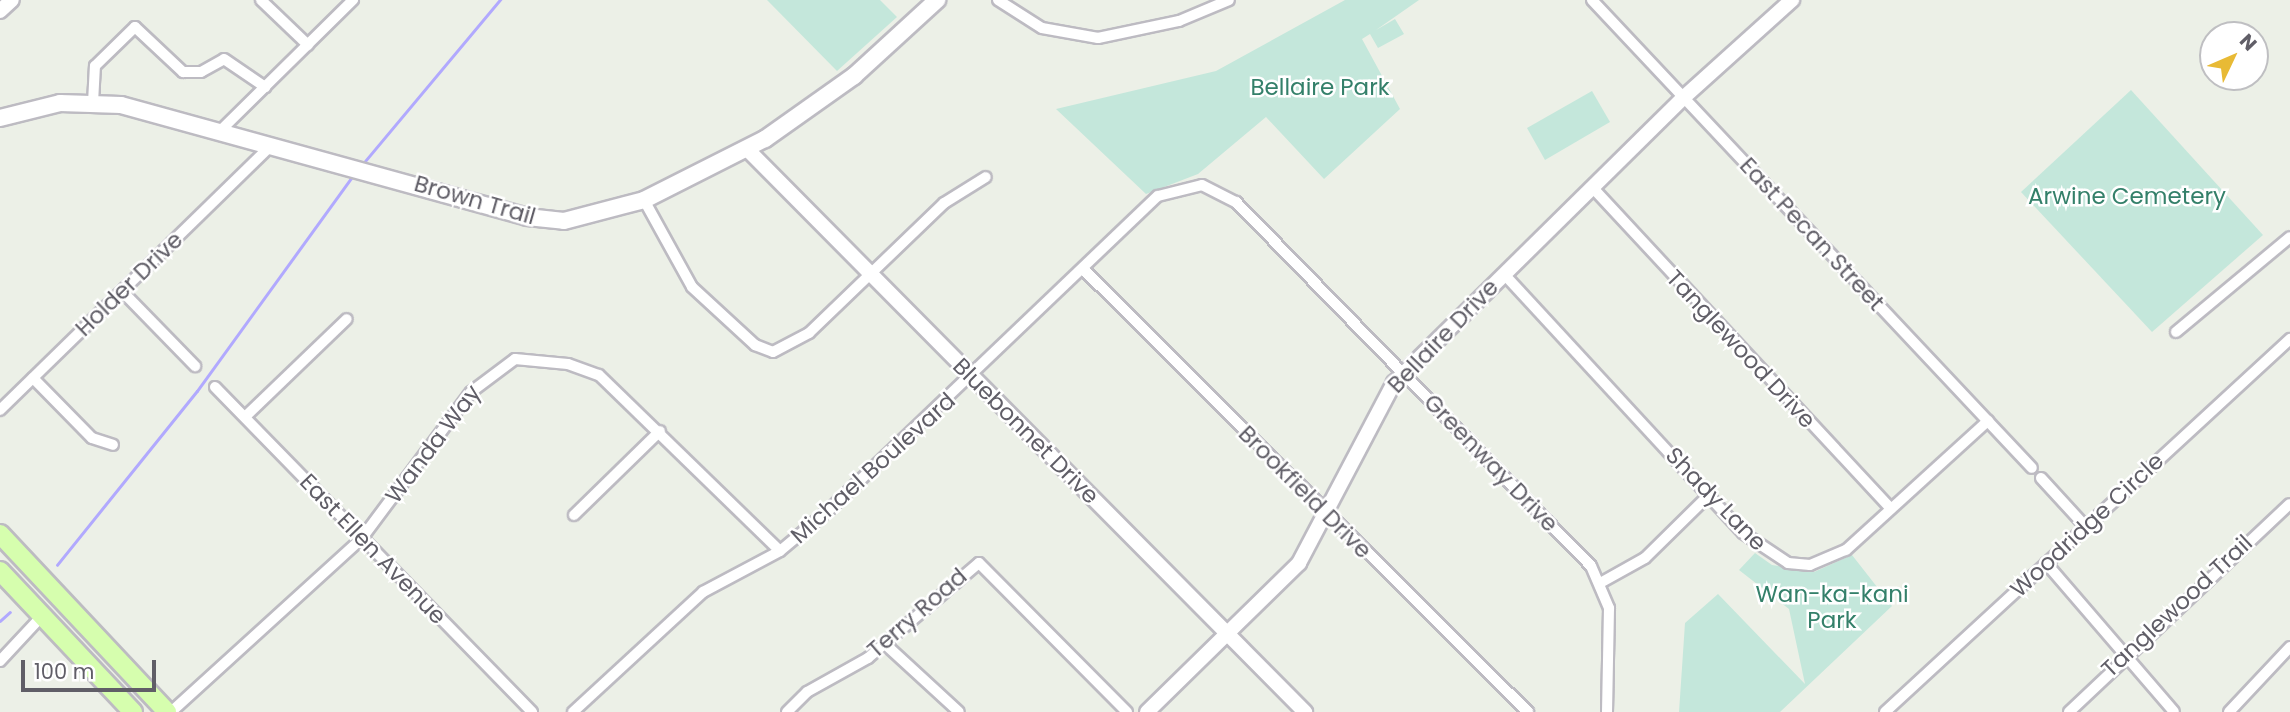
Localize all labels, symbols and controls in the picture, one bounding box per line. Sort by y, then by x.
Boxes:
north arrow [2199,21,2269,91]
text: N [2233,28,2263,57]
park label: Bellaire Park [1250,73,1390,101]
street label: East Pecan Street [1734,152,1890,316]
street label: Brown Trail [411,170,539,230]
park label: Arwine Cemetery [2028,182,2226,210]
street label: Holder Drive [70,226,188,342]
street label: Tanglewood Drive [1661,264,1821,434]
street label: Bellaire Drive [1382,273,1504,399]
street label: Bluebonnet Drive [947,352,1105,510]
street label: Wanda Way [380,379,486,509]
street label: Michael Boulevard [785,387,961,549]
street label: Greenway Drive [1418,388,1564,538]
street label: Brookfield Drive [1233,420,1377,564]
street label: Shady Lane [1660,442,1772,556]
street label: Woodridge Circle [2005,447,2169,603]
street label: East Ellen Avenue [294,468,452,630]
street label: Tanglewood Trail [2096,529,2258,683]
street label: Terry Road [862,562,972,664]
park label: Wan-ka-kani Park [1755,580,1909,634]
scale bar [24,646,159,690]
text: 100 m [34,657,94,686]

